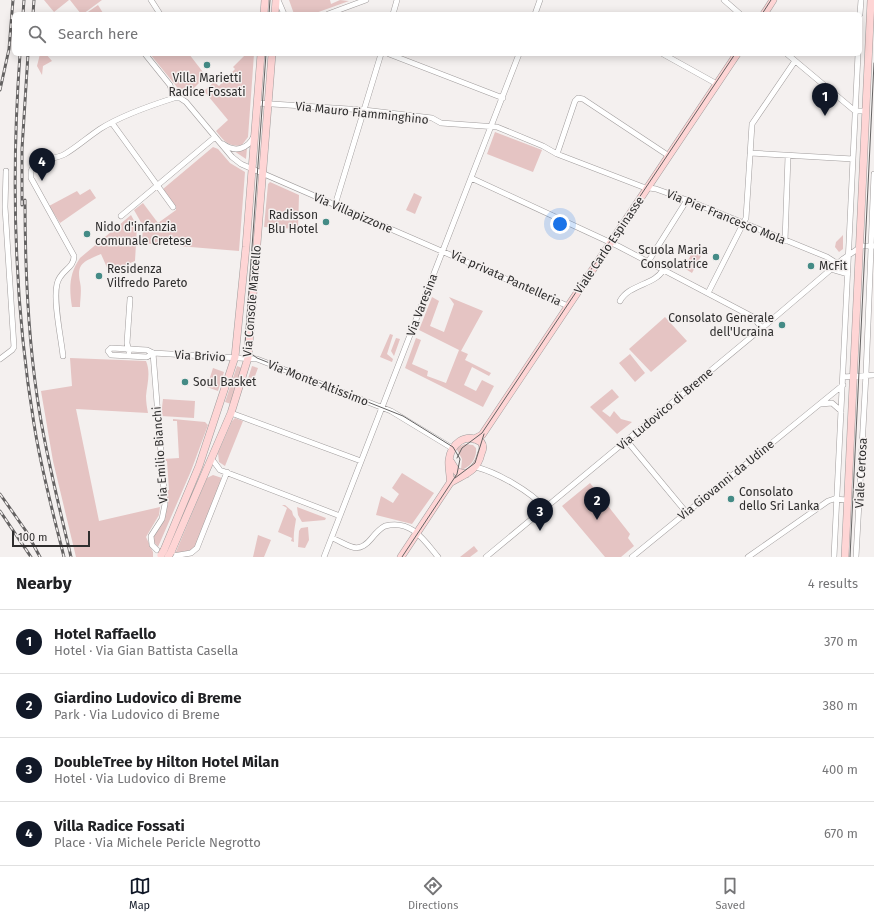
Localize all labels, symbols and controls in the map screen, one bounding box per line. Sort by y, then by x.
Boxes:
search box [12,12,862,56]
icon: search [26,23,48,45]
text: Search here [58,25,138,43]
marker: Villa Marietti Radice Fossati [202,60,212,70]
place label: Villa Marietti Radice Fossati [168,71,246,99]
pin: 1 [812,83,838,116]
street label: Via Mauro Fiamminghino [295,99,429,127]
pin: 4 [29,148,55,181]
street label: Via Pier Francesco Mola [664,187,788,247]
street label: Via Villapizzone [311,190,395,236]
street label: Viale Carlo Espinasse [571,194,647,296]
place label: Radisson Blu Hotel [268,208,318,236]
your location [550,214,570,234]
marker: Radisson Blu Hotel [321,217,331,227]
place label: Nido d'infanzia comunale Cretese [95,220,192,248]
marker: Nido d'infanzia comunale Cretese [82,229,92,239]
place label: Scuola Maria Consolatrice [638,243,708,271]
street label: Via Console Marcello [240,244,264,358]
street label: Via privata Pantelleria [448,247,564,309]
marker: Scuola Maria Consolatrice [711,252,721,262]
place label: McFit [819,259,848,273]
marker: McFit [806,261,816,271]
place label: Residenza Vilfredo Pareto [107,262,188,290]
marker: Residenza Vilfredo Pareto [94,271,104,281]
street label: Via Varesina [404,272,440,338]
place label: Consolato Generale dell'Ucraina [668,311,774,339]
marker: Consolato Generale dell'Ucraina [777,320,787,330]
street label: Via Brivio [174,348,226,364]
street label: Via Monte Altissimo [266,357,370,409]
street label: Via Ludovico di Breme [614,365,716,453]
place label: Soul Basket [193,375,257,389]
marker: Soul Basket [180,377,190,387]
street label: Via Emilio Bianchi [150,406,170,504]
street label: Via Giovanni da Udine [675,437,777,523]
street label: Viale Certosa [852,437,870,509]
place label: Consolato dello Sri Lanka [739,485,820,513]
pin: 2 [584,487,610,520]
marker: Consolato dello Sri Lanka [726,494,736,504]
pin: 3 [527,498,553,531]
scale bar [12,529,90,548]
text: 100 m [18,531,47,544]
text: Nearby [16,573,71,594]
text: 4 results [808,576,858,591]
text: Hotel Raffaello [54,625,156,643]
text: 1 [26,634,32,649]
text: 370 m [824,634,858,649]
text: Hotel · Via Gian Battista Casella [54,643,238,658]
text: Giardino Ludovico di Breme [54,689,242,707]
text: 2 [26,698,32,713]
text: 380 m [823,698,858,713]
text: Park · Via Ludovico di Breme [54,707,220,722]
text: DoubleTree by Hilton Hotel Milan [54,753,279,771]
text: 3 [26,762,32,777]
text: 400 m [822,762,858,777]
text: Hotel · Via Ludovico di Breme [54,771,226,786]
text: Villa Radice Fossati [54,817,185,835]
text: 4 [25,826,33,841]
text: 670 m [824,826,858,841]
text: Place · Via Michele Pericle Negrotto [54,835,261,850]
tab: Map [129,875,151,912]
tab: Directions [408,875,458,912]
tab: Saved [716,875,745,912]

